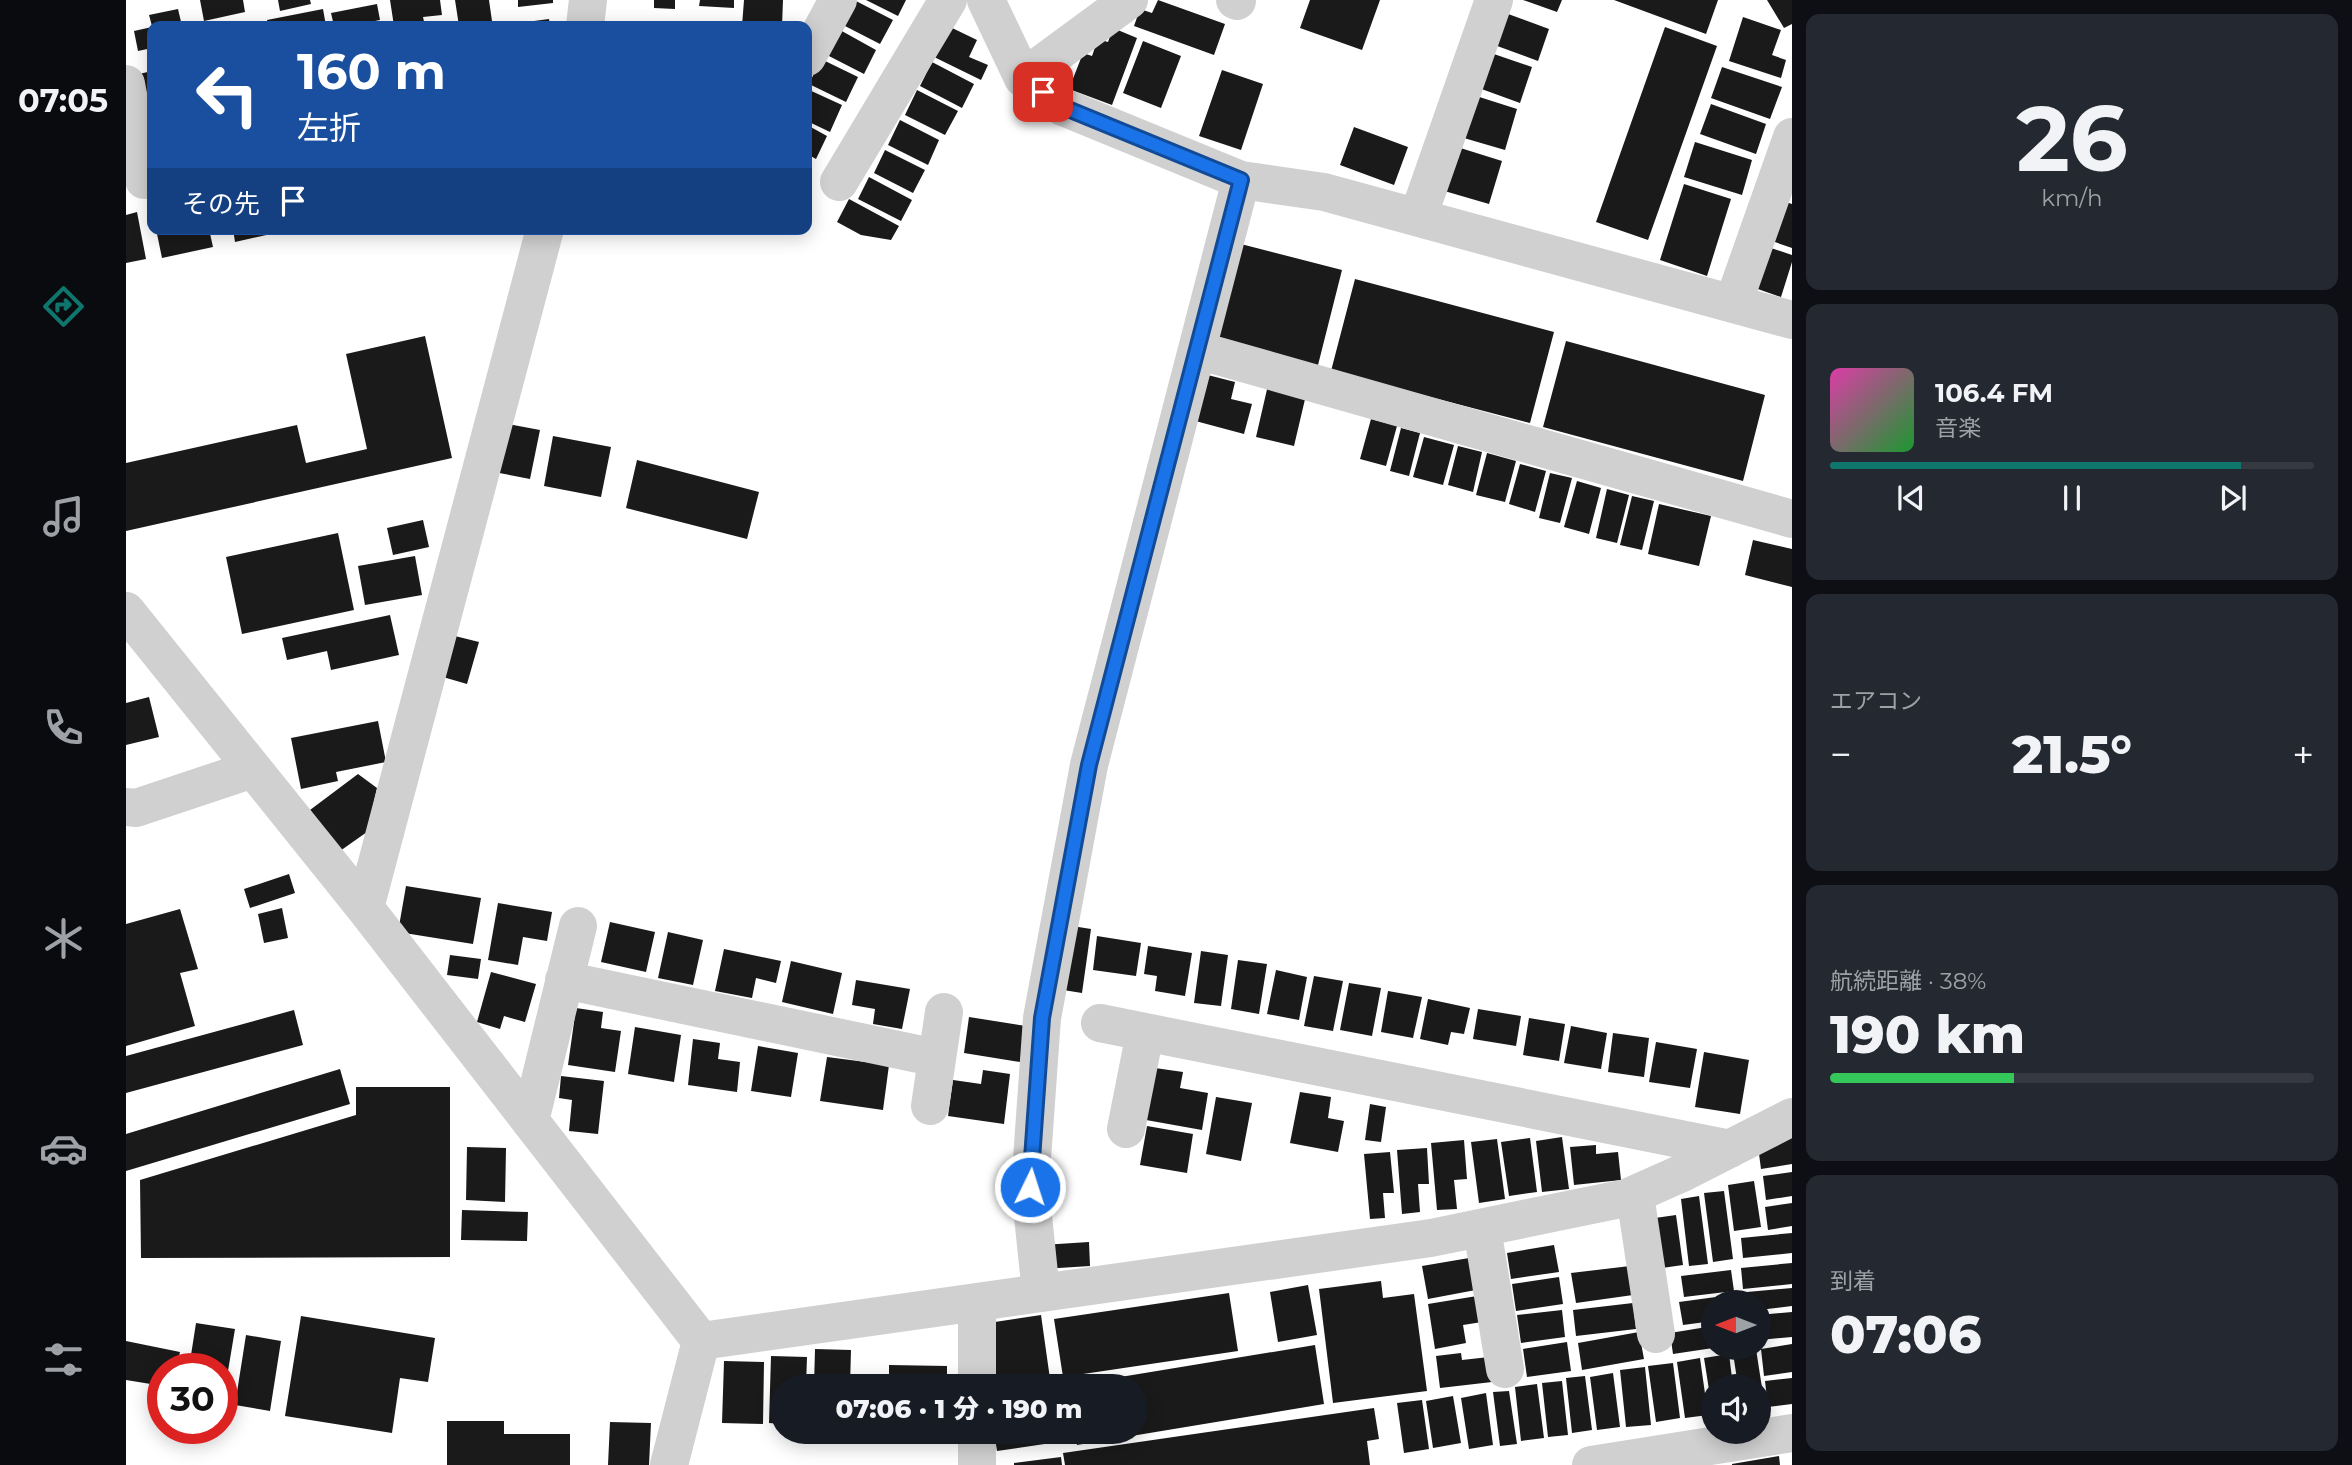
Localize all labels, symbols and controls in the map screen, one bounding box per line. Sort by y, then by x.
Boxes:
text: 160 m [297,42,446,101]
icon: left [182,49,273,140]
pin [1013,62,1073,122]
icon: arrive [1024,73,1062,111]
text: 07:05 [18,81,108,120]
text: 26 [2016,83,2128,194]
text: 左折 [297,108,361,147]
icon: arrive [274,182,312,220]
text: km/h [2041,184,2103,212]
text: その先 [182,188,260,220]
icon: directions [39,282,88,331]
text: 106.4 FM [1935,377,2053,409]
text: 音楽 [1935,414,1981,442]
icon: previous [1892,479,1930,517]
icon: pause [2053,479,2091,517]
icon: next [2214,479,2252,517]
icon: music [39,492,88,541]
text: エアコン [1830,687,1922,715]
icon: phone [39,703,88,752]
text: 21.5° [2012,723,2132,786]
text: − [1830,731,1852,778]
text: + [2292,731,2314,778]
icon: climate [39,914,88,963]
text: 航続距離 · 38% [1830,967,1986,995]
text: 190 km [1830,1003,2025,1066]
icon: car [39,1124,88,1173]
position arrow [993,1150,1067,1224]
text: 到着 [1830,1267,1876,1295]
north arrow [1701,1290,1771,1360]
map controls [1701,1290,1771,1444]
text: 07:06 [1830,1303,1981,1366]
icon: filters [39,1335,88,1384]
speed limit sign: 30 [147,1353,238,1444]
button: sound [1701,1374,1771,1444]
text: 07:06 · 1 分 · 190 m [836,1393,1082,1425]

